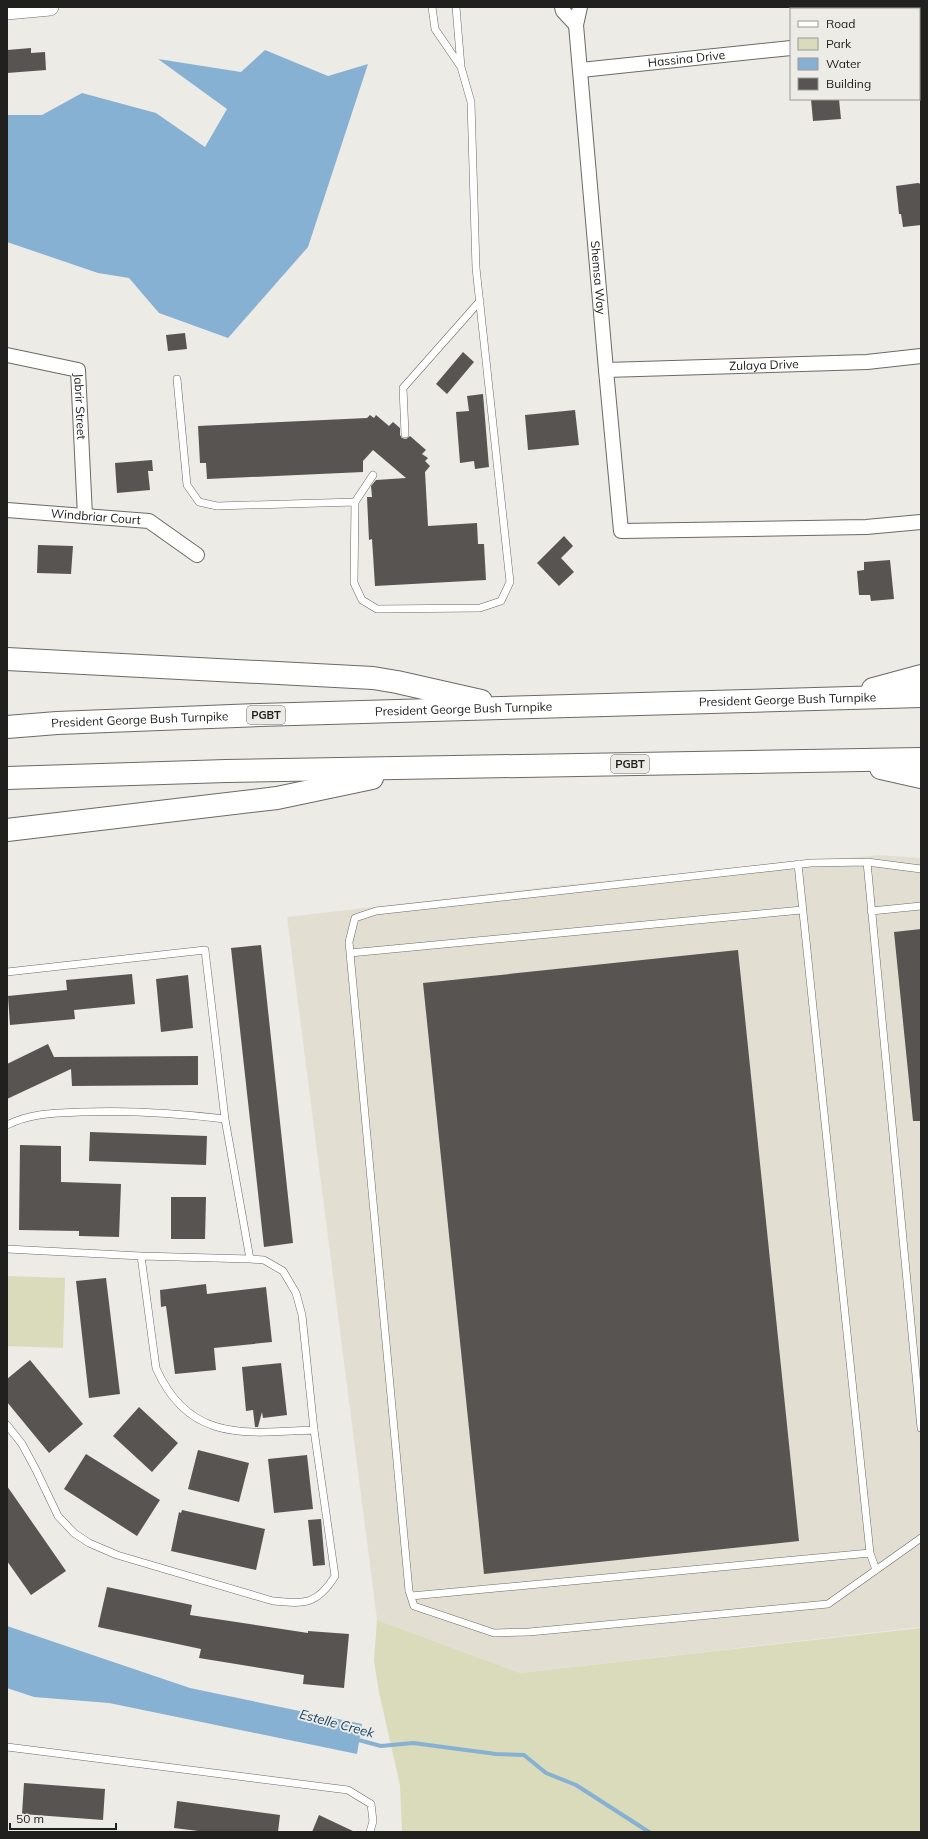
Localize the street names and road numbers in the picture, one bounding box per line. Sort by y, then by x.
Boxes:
street label: Hassina Drive [647,47,726,70]
street label: Shemsa Way [588,240,609,316]
street label: Zulaya Drive [729,356,799,373]
street label: Jabrir Street [71,373,89,440]
street label: Windbriar Court [50,505,141,527]
street label: President George Bush Turnpike [699,689,876,709]
street label: President George Bush Turnpike [375,699,552,719]
road number: PGBT [247,706,285,724]
street label: President George Bush Turnpike [51,708,229,730]
road number: PGBT [611,755,649,773]

